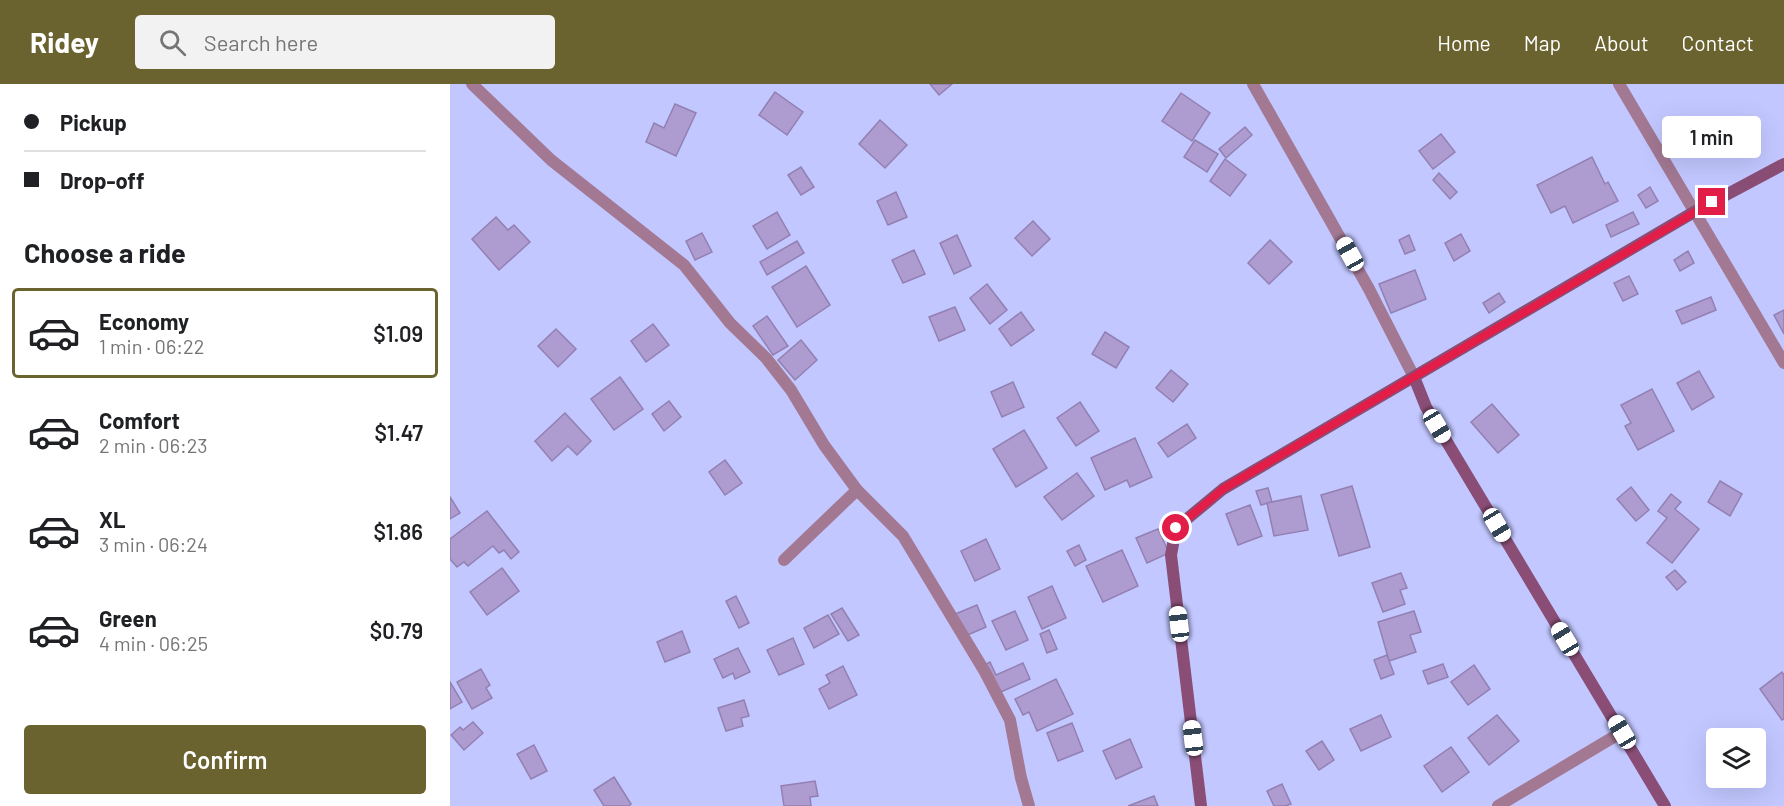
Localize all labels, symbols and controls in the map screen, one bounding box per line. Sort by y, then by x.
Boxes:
search box [135,15,555,69]
text: Ridey [30,25,99,59]
icon: search [156,26,189,59]
text: Search here [204,29,318,55]
text: Home [1437,30,1491,55]
text: Map [1524,30,1561,55]
text: About [1594,30,1649,55]
text: Contact [1682,30,1754,55]
text: Pickup [60,109,127,135]
callout: 1 min [1662,115,1762,157]
text: 1 min [1690,125,1733,149]
text: Drop-off [60,167,144,193]
route end [1698,188,1725,215]
car [1333,234,1367,274]
text: Choose a ride [24,236,186,268]
icon: car [27,306,81,360]
text: Economy [99,308,189,334]
text: $1.09 [373,320,423,346]
text: 1 min · 06:22 [99,334,204,358]
icon: car [27,405,81,459]
car [1420,406,1454,446]
text: Comfort [99,407,180,433]
text: $1.47 [374,419,423,445]
text: 2 min · 06:23 [99,433,208,457]
icon: car [27,504,81,558]
car [1480,505,1514,545]
text: XL [99,506,125,532]
route start [1162,514,1189,541]
text: $1.86 [373,518,423,544]
text: 3 min · 06:24 [99,532,208,556]
icon: car [27,603,81,657]
text: Green [99,605,157,631]
car [1168,605,1190,643]
text: $0.79 [370,617,423,643]
car [1548,619,1582,659]
text: 4 min · 06:25 [99,631,208,655]
car [1605,712,1639,752]
car [1182,719,1204,757]
button: Confirm [24,725,426,794]
map controls [1706,728,1766,788]
button: layers [1706,728,1766,788]

